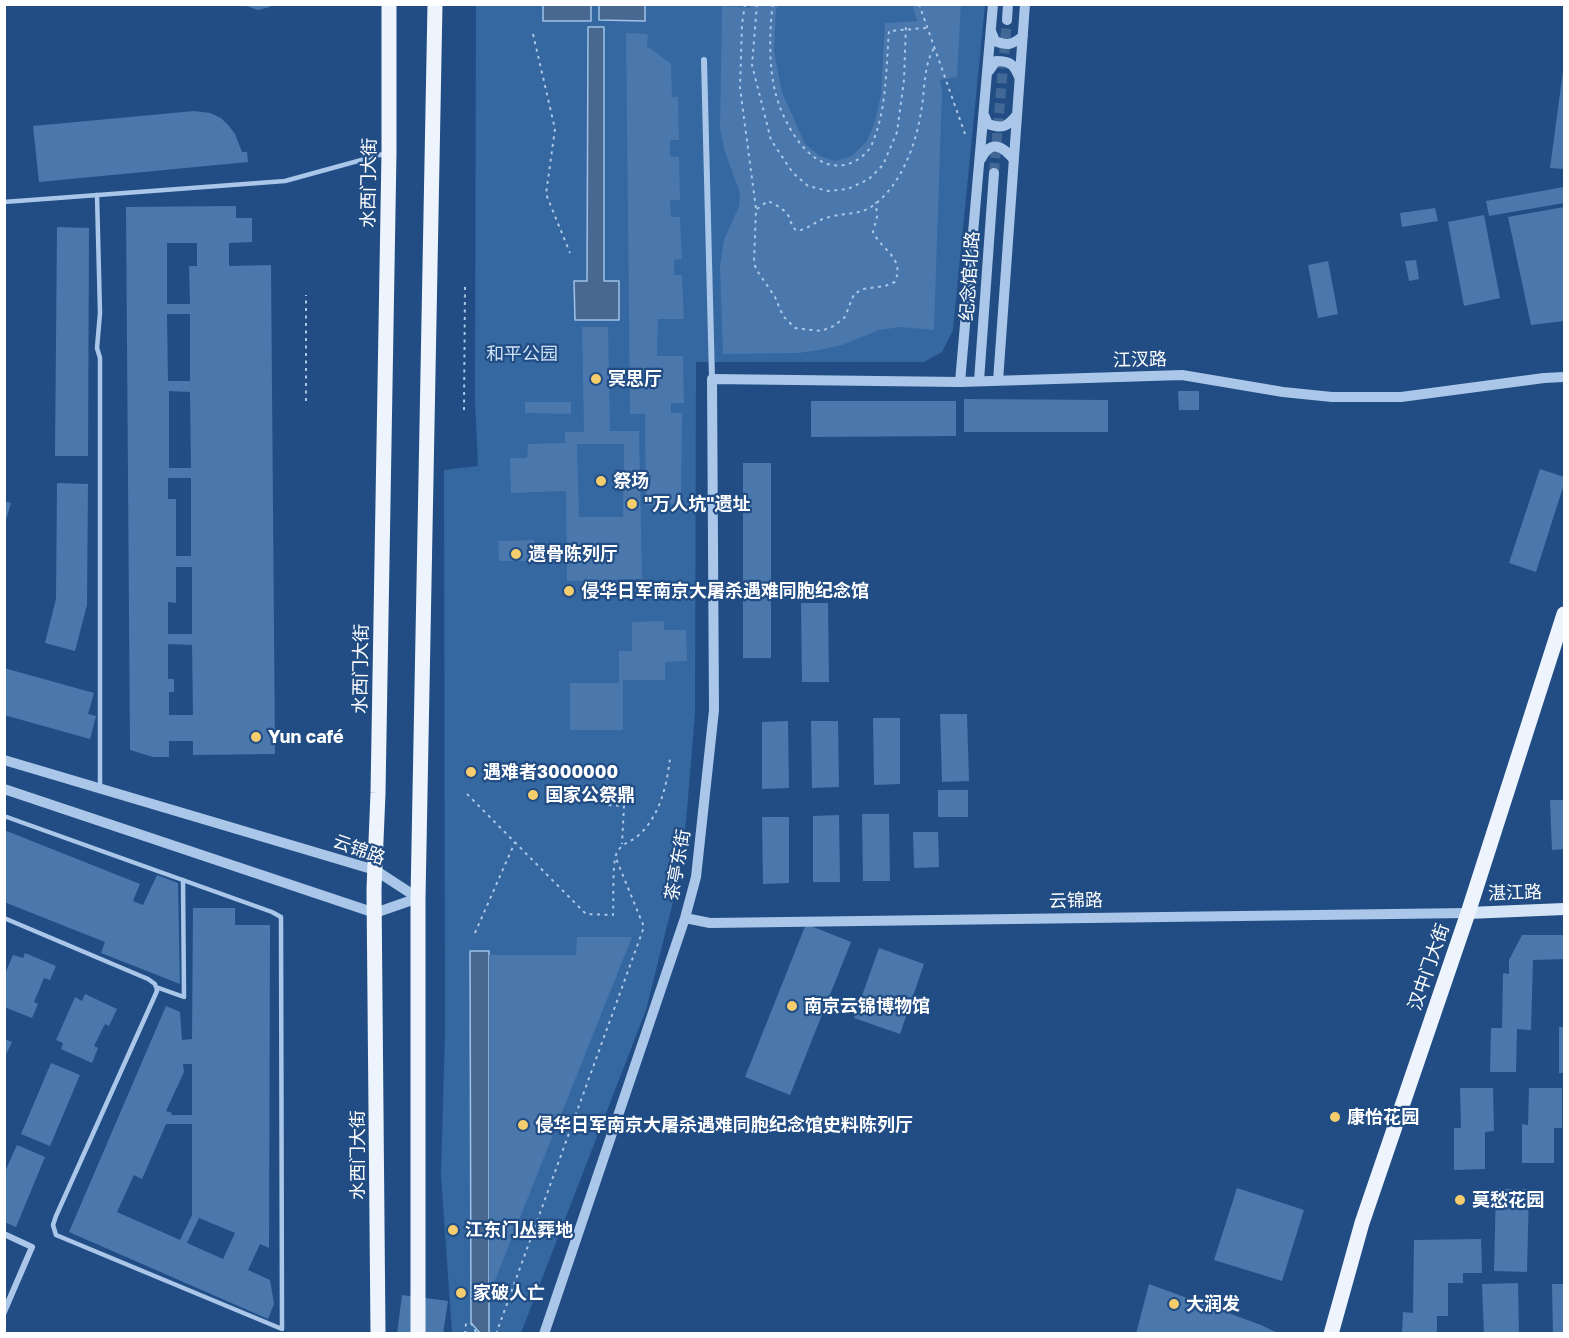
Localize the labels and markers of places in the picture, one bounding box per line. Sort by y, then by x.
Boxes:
place label: 冥思厅 [608,368,662,390]
marker: 冥思厅 [589,372,603,386]
place label: 祭场 [613,470,649,492]
marker: 祭场 [594,474,608,488]
place label: "万人坑"遗址 [644,493,751,515]
marker: "万人坑"遗址 [625,497,639,511]
place label: 遗骨陈列厅 [528,543,618,565]
marker: 遗骨陈列厅 [509,547,523,561]
place label: 侵华日军南京大屠杀遇难同胞纪念馆 [581,580,869,602]
marker: 侵华日军南京大屠杀遇难同胞纪念馆 [562,584,576,598]
place label: Yun café [268,726,344,748]
marker: Yun café [249,730,263,744]
place label: 遇难者3000000 [483,761,618,783]
marker: 遇难者3000000 [464,765,478,779]
place label: 国家公祭鼎 [545,784,635,806]
marker: 国家公祭鼎 [526,788,540,802]
place label: 南京云锦博物馆 [804,995,930,1017]
marker: 南京云锦博物馆 [785,999,799,1013]
place label: 康怡花园 [1347,1106,1419,1128]
marker: 康怡花园 [1328,1110,1342,1124]
place label: 侵华日军南京大屠杀遇难同胞纪念馆史料陈列厅 [535,1114,913,1136]
marker: 侵华日军南京大屠杀遇难同胞纪念馆史料陈列厅 [516,1118,530,1132]
place label: 莫愁花园 [1472,1189,1544,1211]
marker: 莫愁花园 [1453,1193,1467,1207]
place label: 江东门丛葬地 [465,1219,573,1241]
marker: 江东门丛葬地 [446,1223,460,1237]
place label: 家破人亡 [473,1282,545,1304]
marker: 家破人亡 [454,1286,468,1300]
place label: 大润发 [1186,1293,1240,1315]
marker: 大润发 [1167,1297,1181,1311]

